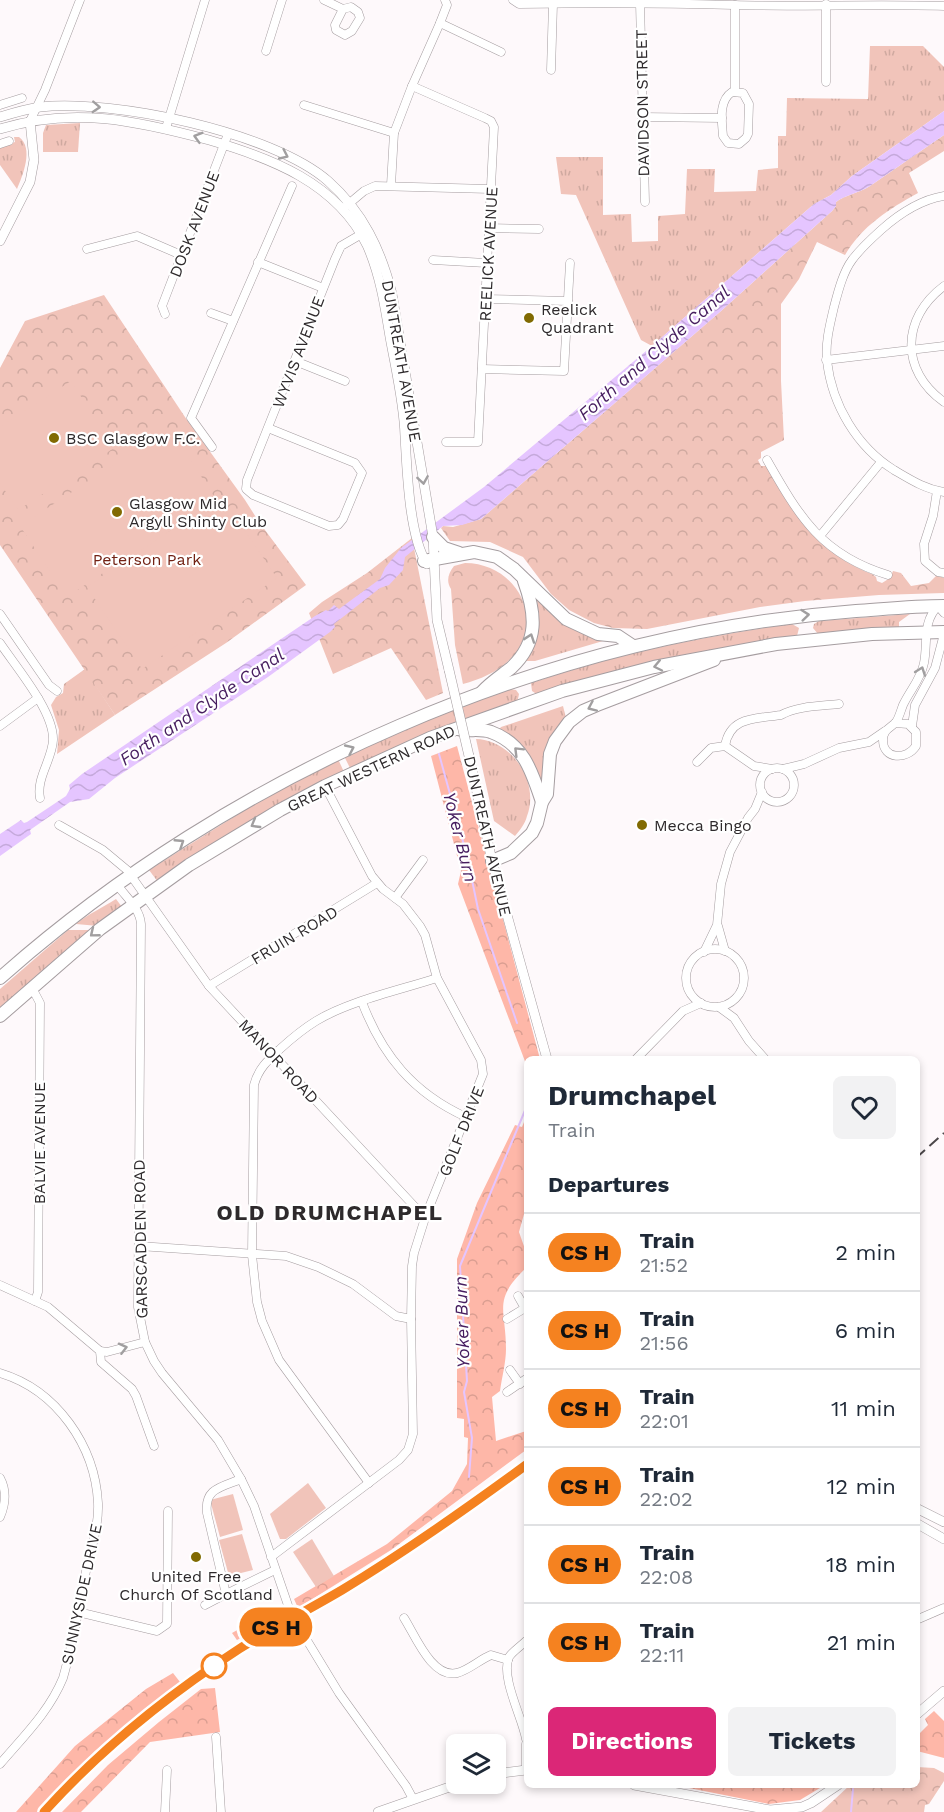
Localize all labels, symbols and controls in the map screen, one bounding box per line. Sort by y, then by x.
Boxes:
street label: DAVIDSON STREET [632,29,653,177]
one-way arrow [91,101,100,114]
one-way arrow [193,132,203,145]
one-way arrow [277,147,288,159]
street label: DOSK AVENUE [165,168,223,280]
street label: REELICK AVENUE [475,186,502,322]
street label: DUNTREATH AVENUE [378,279,425,443]
water label: Forth and Clyde Canal [574,281,734,424]
street label: WYVIS AVENUE [268,294,329,411]
place label: Reelick Quadrant [541,300,614,337]
marker: Reelick Quadrant [522,311,536,325]
place label: BSC Glasgow F.C. [66,429,200,448]
marker: BSC Glasgow F.C. [47,431,61,445]
one-way arrow [417,476,429,485]
place label: Glasgow Mid Argyll Shinty Club [129,494,267,531]
marker: Glasgow Mid Argyll Shinty Club [110,505,124,519]
park label: Peterson Park [93,550,201,569]
one-way arrow [801,609,810,622]
one-way arrow [522,633,535,644]
water label: Forth and Clyde Canal [115,644,288,770]
one-way arrow [653,659,663,672]
one-way arrow [913,666,926,676]
one-way arrow [588,700,599,712]
street label: GREAT WESTERN ROAD [284,721,458,816]
one-way arrow [344,744,355,756]
one-way arrow [514,748,525,759]
street label: DUNTREATH AVENUE [460,754,515,918]
water label: Yoker Burn [439,790,482,884]
place label: Mecca Bingo [654,816,752,835]
one-way arrow [251,817,261,828]
marker: Mecca Bingo [635,818,649,832]
one-way arrow [174,839,184,851]
street label: FRUIN ROAD [247,902,341,969]
one-way arrow [90,926,101,937]
street label: MANOR ROAD [235,1015,323,1107]
button: heart [833,1076,896,1139]
text: Drumchapel [548,1079,716,1112]
street label: BALVIE AVENUE [30,1082,49,1204]
street label: GOLF DRIVE [435,1083,488,1179]
text: Train [548,1118,596,1142]
street label: GARSCADDEN ROAD [130,1159,151,1319]
text: Departures [548,1172,669,1197]
district label: OLD DRUMCHAPEL [216,1200,444,1225]
text: Train [639,1228,695,1253]
text: CS H [560,1240,609,1265]
text: 2 min [835,1240,896,1265]
text: 21:52 [639,1253,688,1277]
water label: Yoker Burn [449,1275,474,1369]
text: Train [639,1306,695,1331]
text: CS H [560,1318,609,1343]
text: 6 min [835,1318,896,1343]
text: 21:56 [639,1331,689,1355]
one-way arrow [117,1342,127,1355]
text: Train [639,1384,695,1409]
text: CS H [560,1396,609,1421]
text: 11 min [831,1396,896,1421]
text: 22:01 [639,1409,689,1433]
text: Train [639,1462,695,1487]
text: CS H [560,1474,609,1499]
text: 12 min [827,1474,896,1499]
text: 22:02 [639,1487,693,1511]
street label: SUNNYSIDE DRIVE [57,1522,106,1666]
text: Train [639,1540,695,1565]
marker: United Free Church Of Scotland [189,1550,203,1564]
text: CS H [560,1552,609,1577]
text: 18 min [826,1552,896,1577]
text: 22:08 [639,1565,693,1589]
place label: United Free Church Of Scotland [119,1567,273,1604]
line badge: CS H [234,1608,318,1646]
text: CS H [251,1615,301,1640]
text: Train [639,1618,695,1643]
text: CS H [560,1630,609,1655]
text: 21 min [827,1630,896,1655]
text: 22:11 [639,1643,684,1667]
unlabelled marker [201,1653,227,1679]
button: Directions [548,1707,716,1776]
button: Tickets [728,1707,896,1776]
map controls [446,1734,506,1794]
button: layers [446,1734,506,1794]

